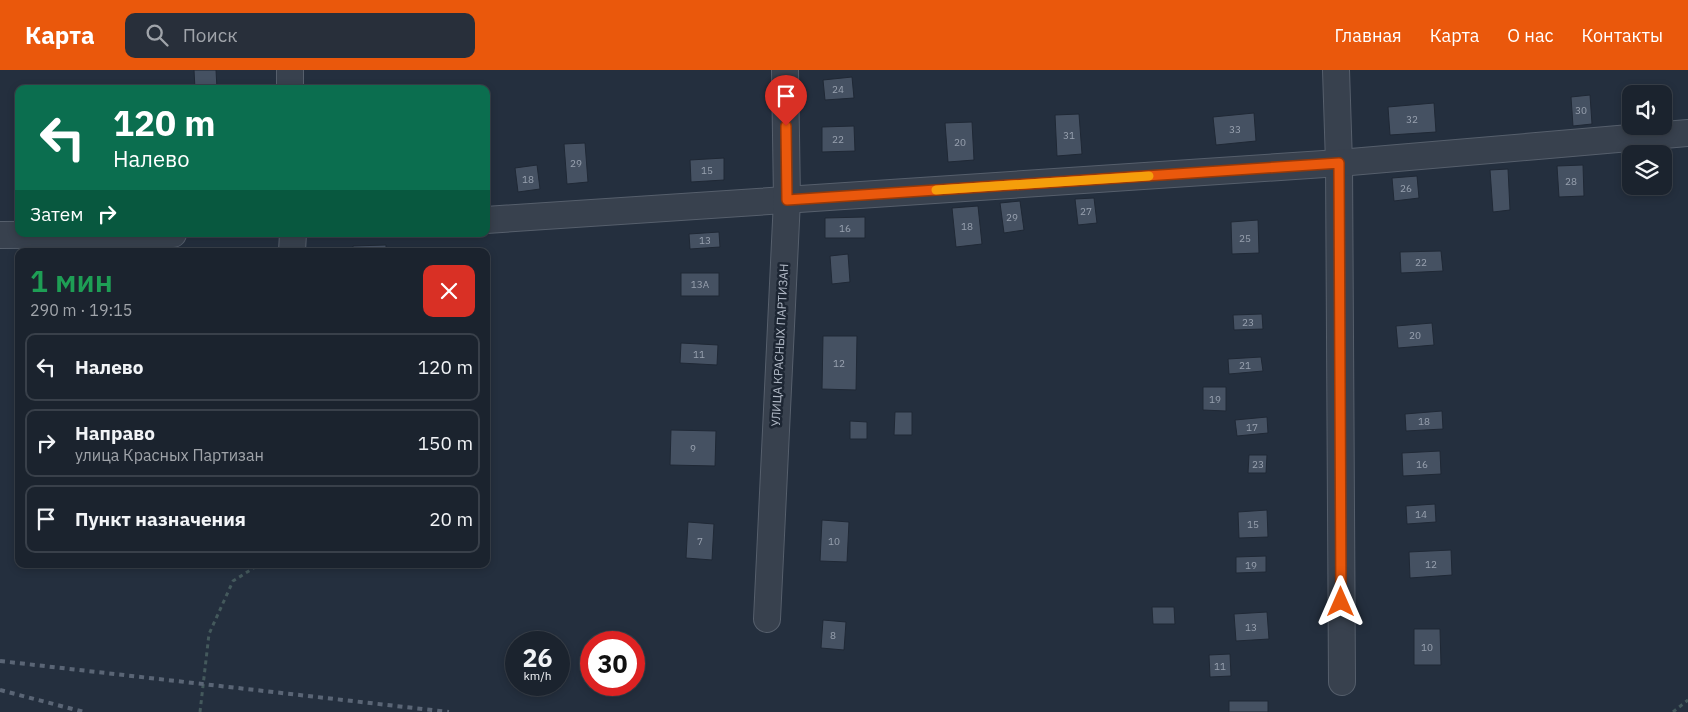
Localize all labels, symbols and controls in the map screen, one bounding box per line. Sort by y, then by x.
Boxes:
search box [125,13,475,58]
text: Карта [25,19,95,51]
icon: search [143,21,171,49]
text: Поиск [183,23,238,47]
text: Главная [1334,24,1402,47]
text: Карта [1430,24,1479,47]
text: О нас [1507,24,1554,47]
text: Контакты [1582,24,1663,47]
pin [765,75,807,126]
icon: arrive [772,82,800,110]
house number: 24 [832,83,844,96]
map controls [1622,85,1672,195]
button: sound [1622,85,1672,135]
text: 120 m [113,100,216,146]
house number: 30 [1575,104,1587,117]
icon: left [30,105,95,170]
house number: 32 [1406,113,1418,126]
house number: 33 [1229,123,1241,136]
house number: 31 [1063,129,1075,142]
house number: 22 [832,133,844,146]
house number: 20 [954,136,966,149]
text: Налево [113,144,190,173]
button: layers [1622,145,1672,195]
house number: 29 [570,157,582,170]
house number: 15 [701,164,713,177]
house number: 18 [522,173,534,186]
house number: 28 [1565,175,1577,188]
house number: 26 [1400,182,1412,195]
icon: right [93,200,121,228]
text: Затем [30,202,83,226]
house number: 27 [1080,205,1092,218]
house number: 29 [1006,211,1018,224]
house number: 18 [961,220,973,233]
house number: 16 [839,222,851,235]
house number: 25 [1239,232,1251,245]
house number: 13 [699,234,711,247]
house number: 22 [1415,256,1427,269]
text: 1 мин [30,261,113,300]
street label: УЛИЦА КРАСНЫХ ПАРТИЗАН [768,263,791,427]
button: close [423,265,475,317]
house number: 13А [691,278,710,291]
text: 290 m · 19:15 [30,300,132,320]
house number: 23 [1242,316,1254,329]
house number: 20 [1409,329,1421,342]
house number: 11 [693,348,705,361]
icon: left [32,353,60,381]
text: Налево [75,355,144,379]
text: 120 m [418,355,473,379]
house number: 12 [833,357,845,370]
house number: 21 [1239,359,1251,372]
house number: 19 [1209,393,1221,406]
house number: 18 [1418,415,1430,428]
text: Направо [75,421,155,445]
house number: 17 [1246,421,1258,434]
icon: right [32,429,60,457]
text: 150 m [418,431,473,455]
house number: 9 [690,442,696,455]
text: улица Красных Партизан [75,445,264,465]
house number: 23 [1252,458,1264,471]
house number: 16 [1416,458,1428,471]
icon: arrive [32,505,60,533]
text: Пункт назначения [75,507,246,531]
text: 20 m [429,507,473,531]
house number: 14 [1415,508,1427,521]
house number: 15 [1247,518,1259,531]
house number: 7 [697,535,703,548]
house number: 10 [828,535,840,548]
house number: 12 [1425,558,1437,571]
house number: 19 [1245,559,1257,572]
position arrow [1314,575,1366,627]
house number: 13 [1245,621,1257,634]
house number: 8 [830,629,836,642]
speed limit sign: 30 [580,631,645,696]
text: 26 [522,641,553,674]
house number: 10 [1421,641,1433,654]
house number: 11 [1214,660,1226,673]
text: km/h [523,668,552,683]

